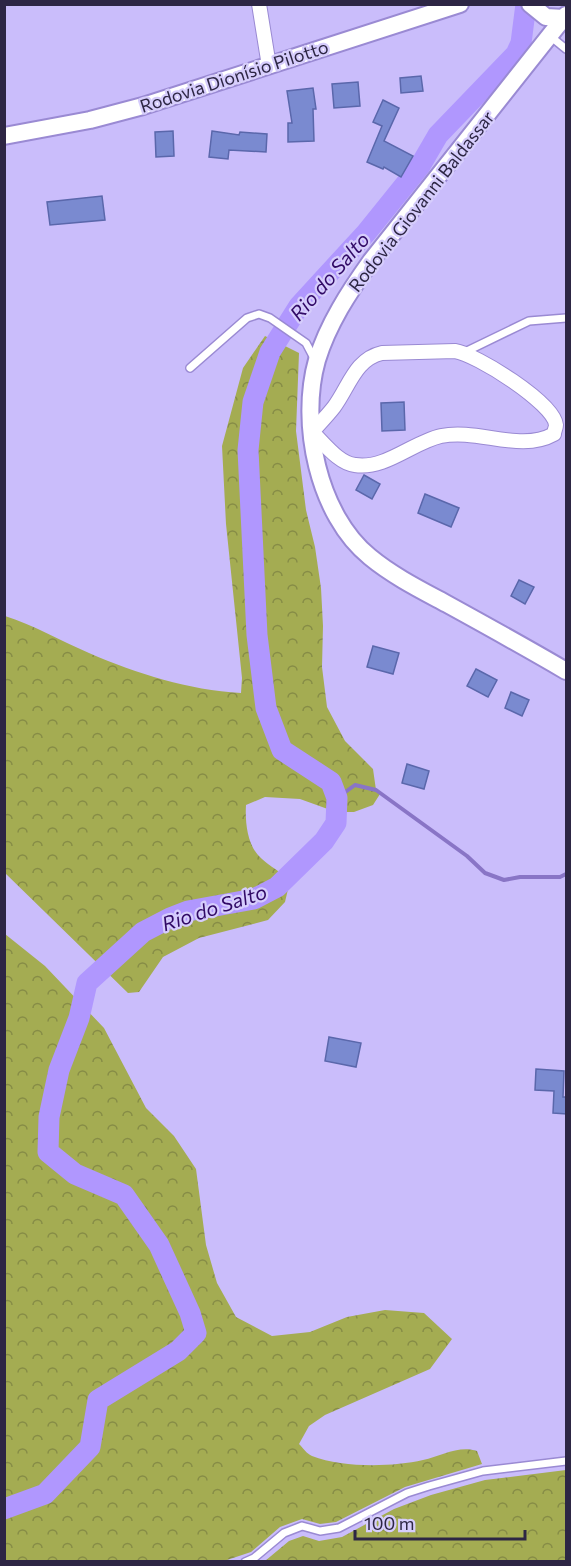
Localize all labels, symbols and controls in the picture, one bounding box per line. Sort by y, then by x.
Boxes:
street label: Rodovia Dionísio Pilotto [137,35,331,117]
street label: Rodovia Giovanni Baldassar [344,106,498,296]
water label: Rio do Salto [284,227,374,325]
water label: Rio do Salto [158,879,270,935]
scale bar [355,1503,524,1541]
text: 100 m [364,1512,414,1534]

